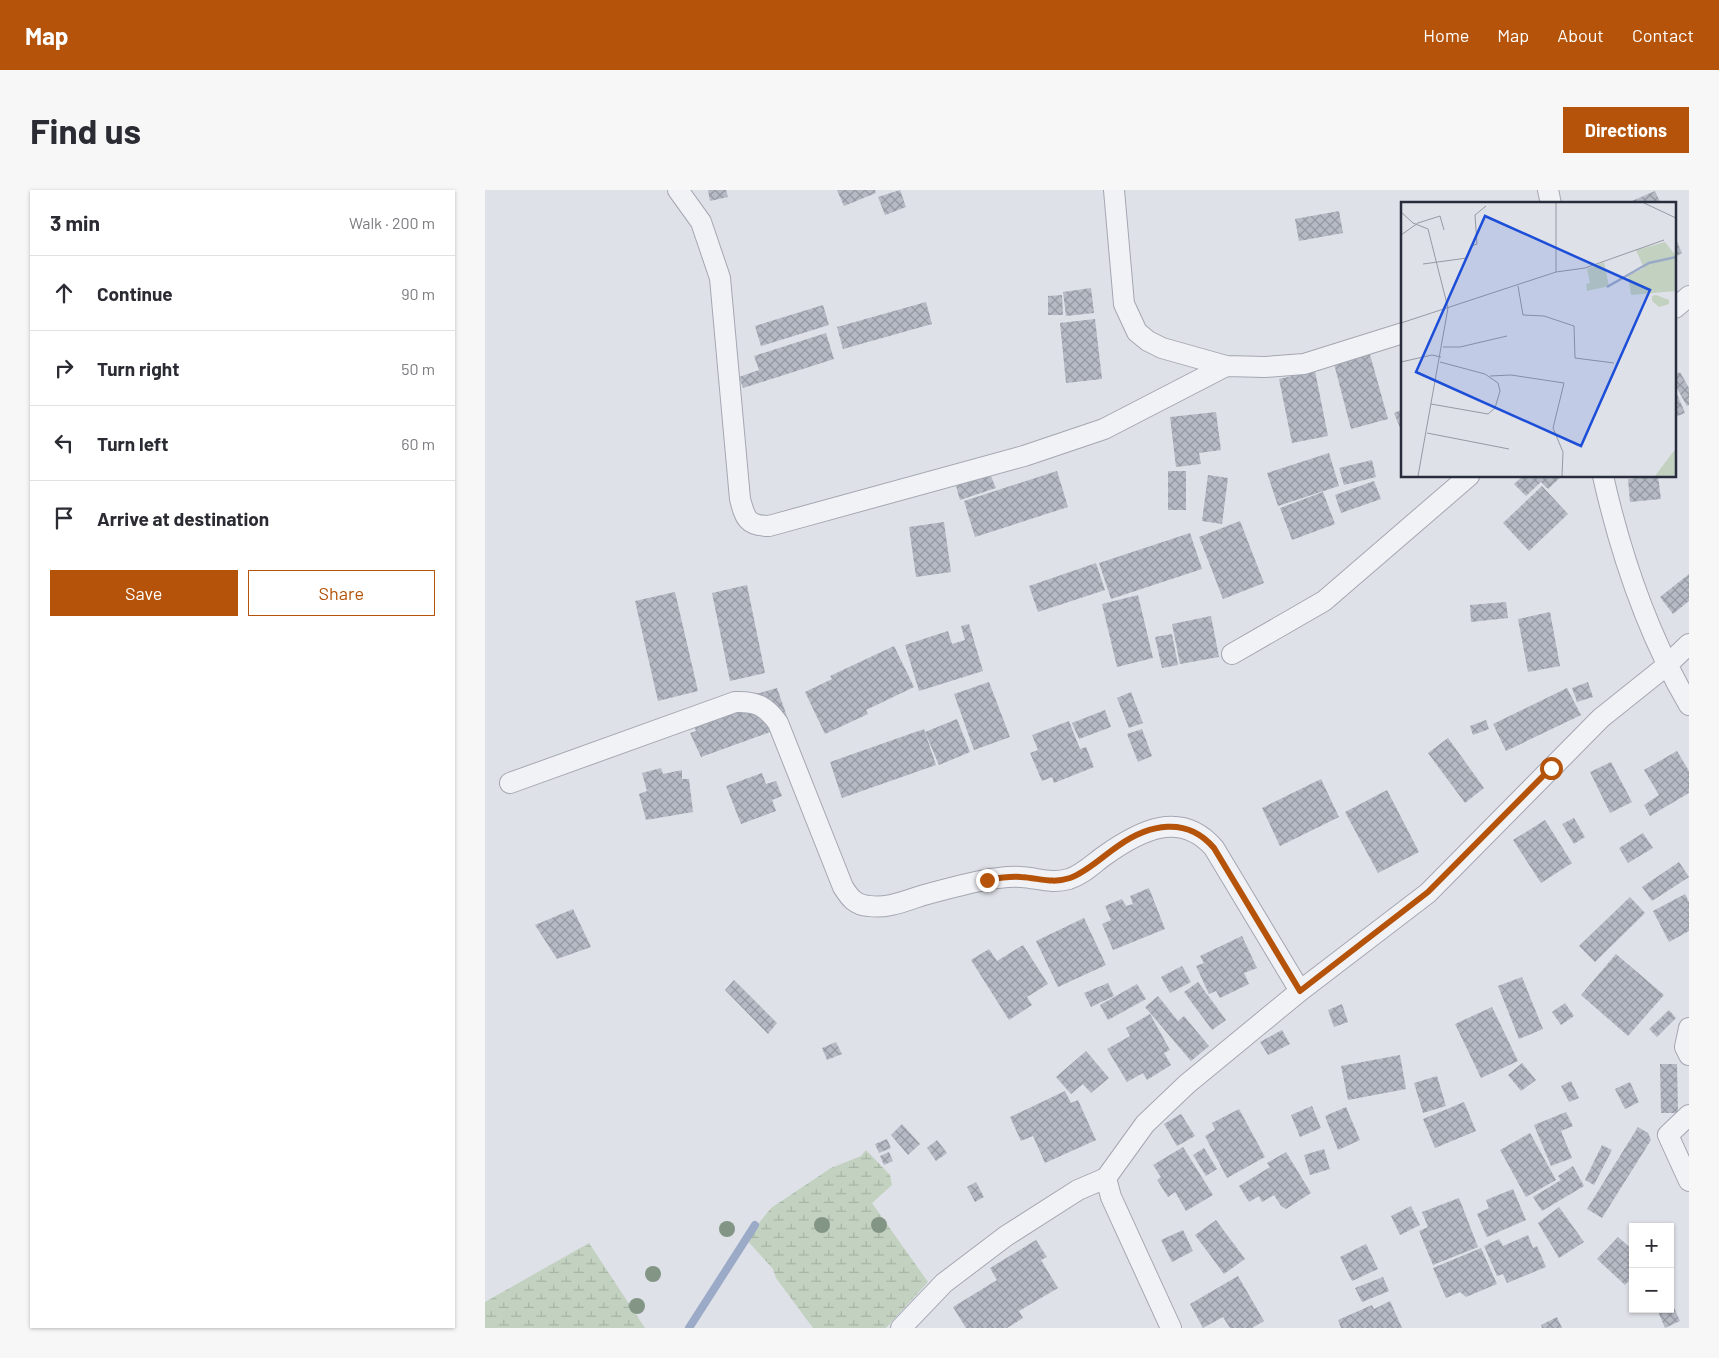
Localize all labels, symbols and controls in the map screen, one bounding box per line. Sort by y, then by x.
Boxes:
text: Map [25,21,68,50]
text: Home [1423,24,1469,46]
text: Map [1497,24,1529,46]
text: About [1557,24,1604,46]
text: Contact [1632,24,1694,46]
button: Directions [1563,107,1689,153]
text: Find us [30,109,141,151]
inset map [1401,202,1677,478]
text: 3 min [50,210,100,235]
text: Walk · 200 m [349,213,435,232]
icon: ahead [50,279,78,307]
text: Continue [97,282,173,305]
text: 90 m [401,284,435,303]
icon: right [50,354,78,382]
text: Turn right [97,357,179,380]
text: 50 m [401,359,435,378]
icon: left [50,429,78,457]
text: Turn left [97,432,168,455]
text: 60 m [401,434,435,453]
icon: arrive [50,504,78,532]
text: Arrive at destination [97,507,269,530]
button: Save [50,570,238,616]
button: Share [248,570,435,616]
route start [1540,757,1563,780]
route end [976,869,999,892]
map controls [1629,1223,1674,1313]
button: + [1629,1223,1674,1268]
button: − [1629,1268,1674,1313]

